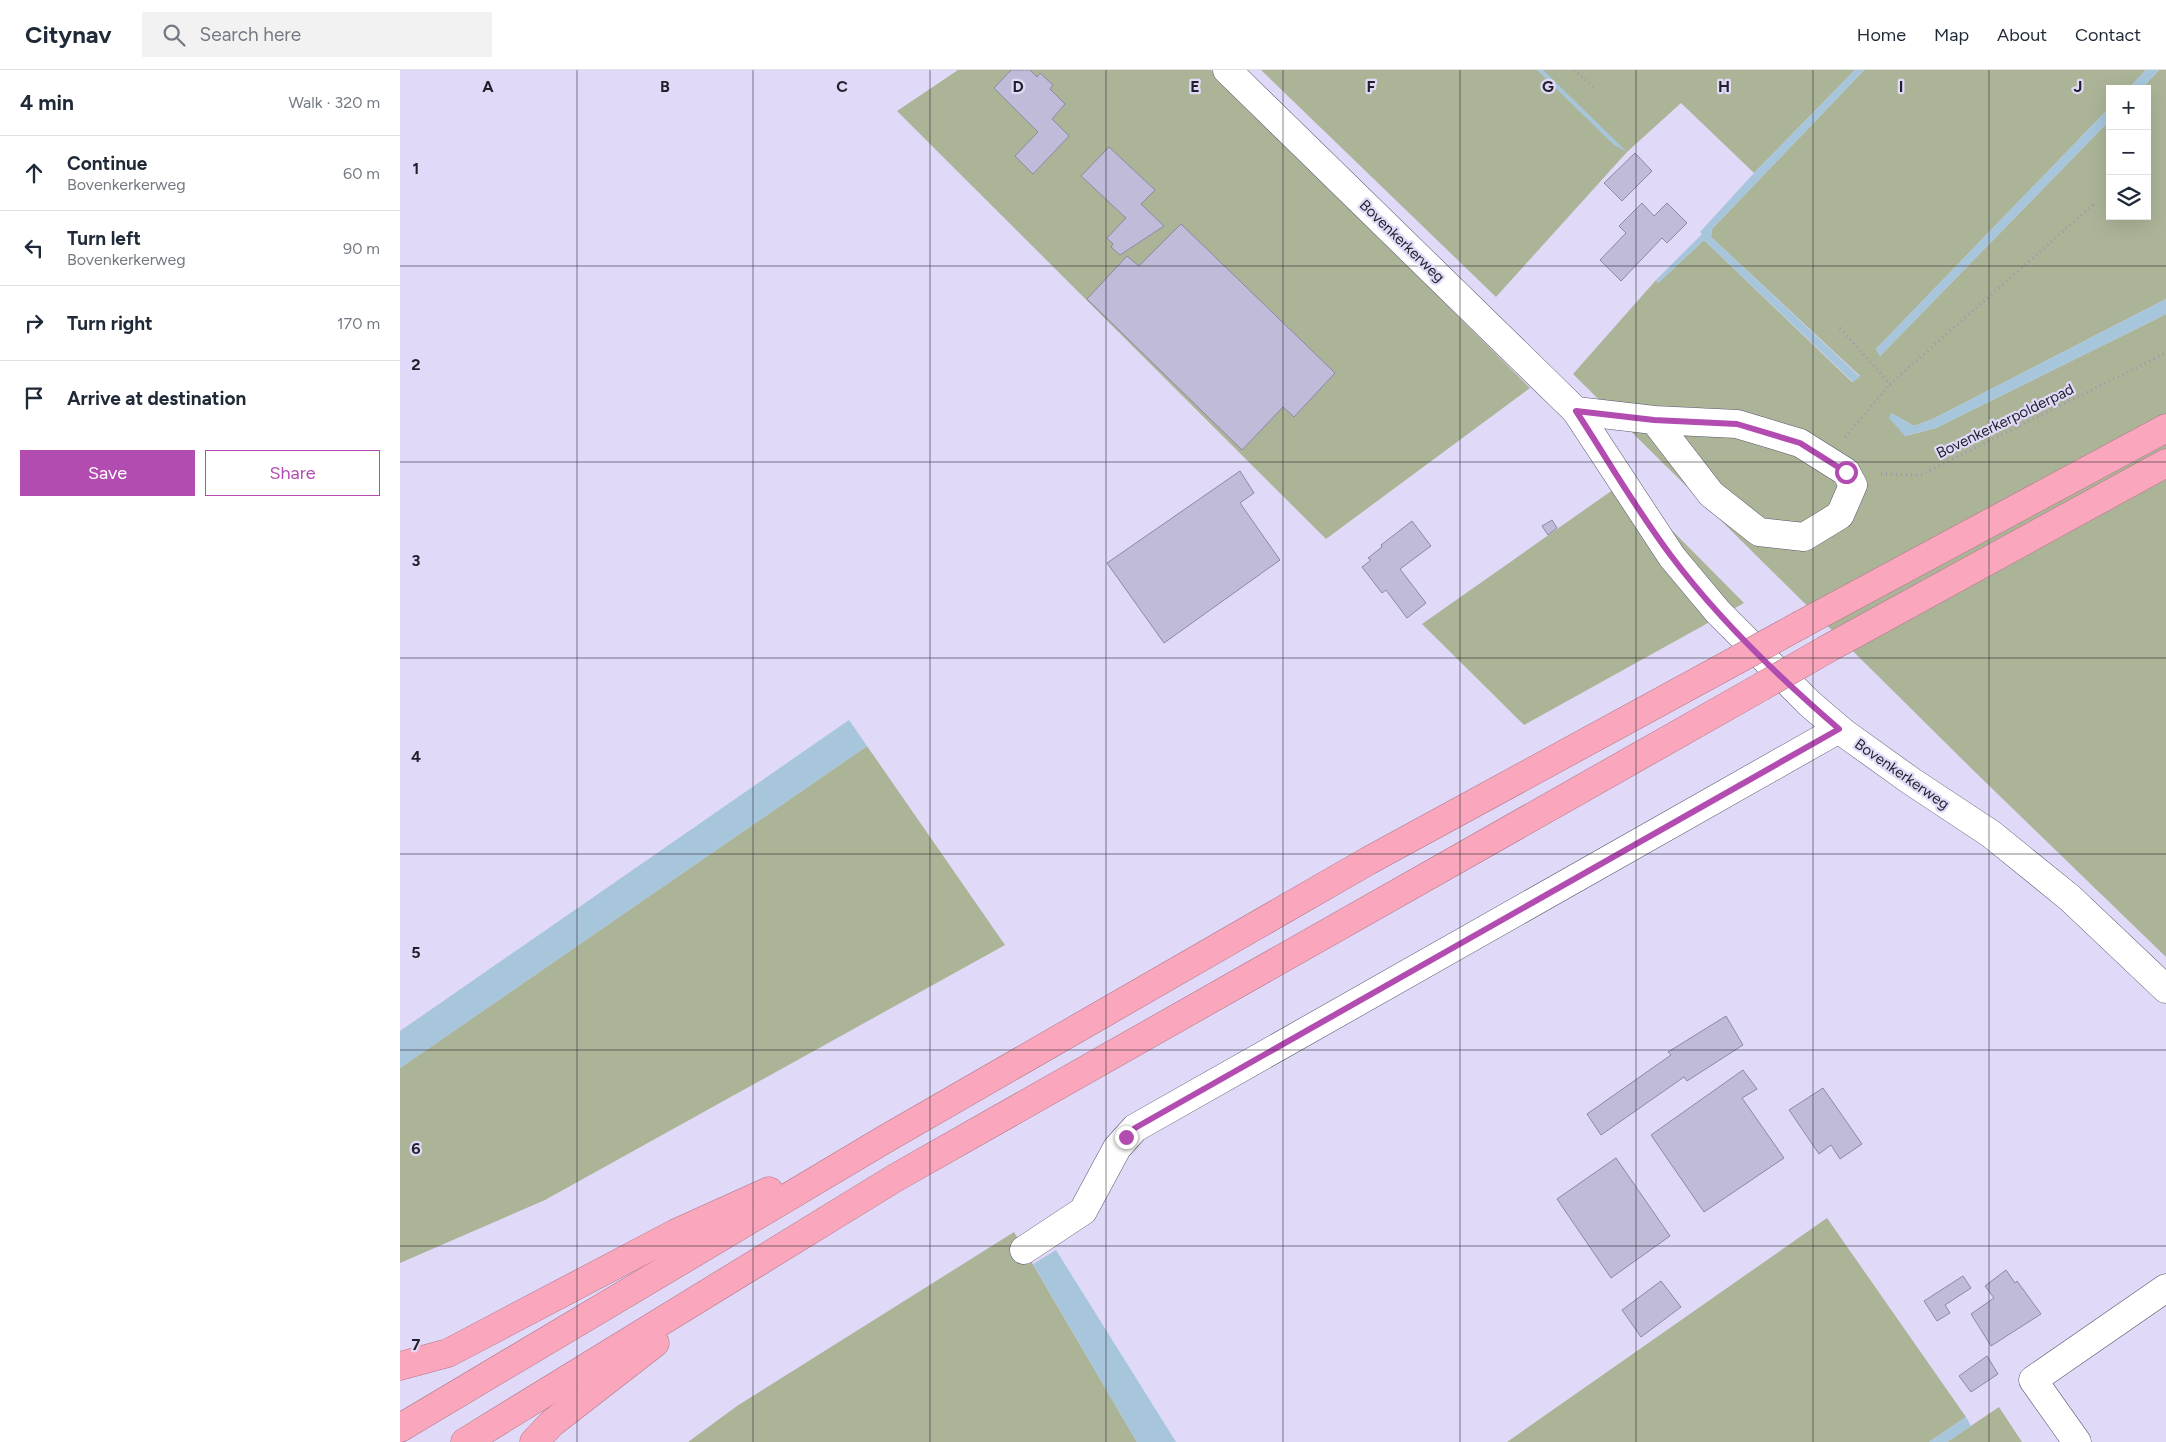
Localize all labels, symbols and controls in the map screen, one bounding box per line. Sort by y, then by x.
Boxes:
search box [142,12,492,57]
text: Citynav [25,20,112,49]
icon: search [160,21,188,49]
text: Search here [200,23,301,46]
text: Home [1857,24,1906,46]
text: Map [1934,24,1969,46]
text: About [1997,24,2047,46]
text: Contact [2075,24,2141,46]
text: A [482,77,494,96]
text: B [660,77,670,96]
text: C [836,77,848,96]
text: D [1012,77,1024,96]
text: E [1190,77,1200,96]
text: F [1367,77,1376,96]
text: G [1542,77,1554,96]
text: H [1718,77,1730,96]
text: I [1899,77,1903,96]
text: J [2074,77,2082,96]
map controls [2106,85,2151,220]
button: + [2106,85,2151,130]
text: 4 min [20,90,74,115]
text: Walk · 320 m [288,93,380,112]
button: − [2106,130,2151,175]
text: Continue [67,152,147,175]
icon: ahead [20,159,48,187]
text: 1 [413,159,419,178]
text: 60 m [343,164,380,183]
text: Bovenkerkerweg [67,175,186,194]
button: layers [2106,175,2151,220]
street label: Bovenkerkerweg [1356,196,1448,286]
text: Turn left [67,227,141,250]
icon: left [20,234,48,262]
text: 90 m [343,239,380,258]
text: Bovenkerkerweg [67,250,186,269]
icon: right [20,309,48,337]
text: Turn right [67,312,153,335]
text: 170 m [337,314,380,333]
text: 2 [411,355,421,374]
street label: Bovenkerkerpolderpad [1933,380,2077,462]
icon: arrive [20,384,48,412]
text: Arrive at destination [67,387,246,410]
button: Save [20,450,195,496]
button: Share [205,450,380,496]
route start [1835,461,1858,484]
text: 3 [412,551,421,570]
street label: Bovenkerkerweg [1851,735,1953,813]
text: 4 [411,747,421,766]
text: 5 [411,943,421,962]
route end [1115,1126,1138,1149]
text: 6 [411,1139,421,1158]
text: 7 [412,1335,421,1354]

